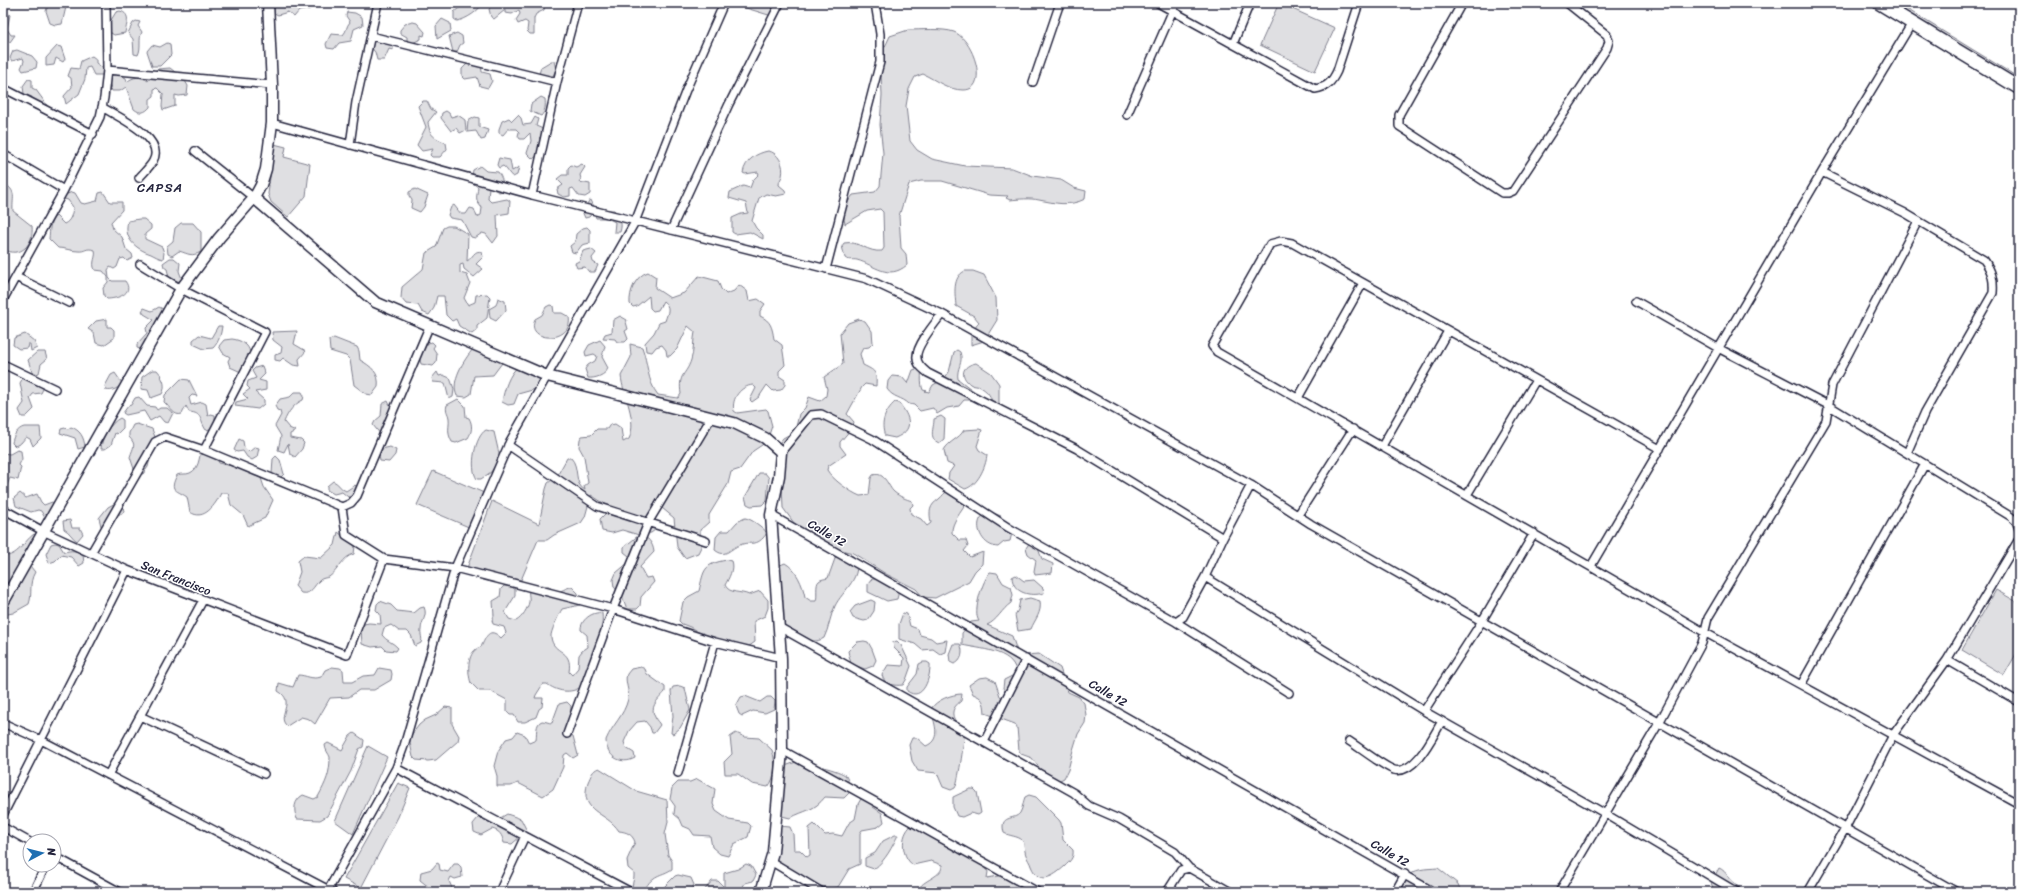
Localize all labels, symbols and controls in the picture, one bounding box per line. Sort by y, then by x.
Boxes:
district label: CAPSA [137,176,183,199]
street label: Calle 12 [803,513,851,553]
street label: San Francisco [138,554,214,602]
street label: Calle 12 [1084,673,1132,713]
north arrow [22,833,62,873]
street label: Calle 12 [1366,833,1414,873]
text: N [41,846,61,857]

